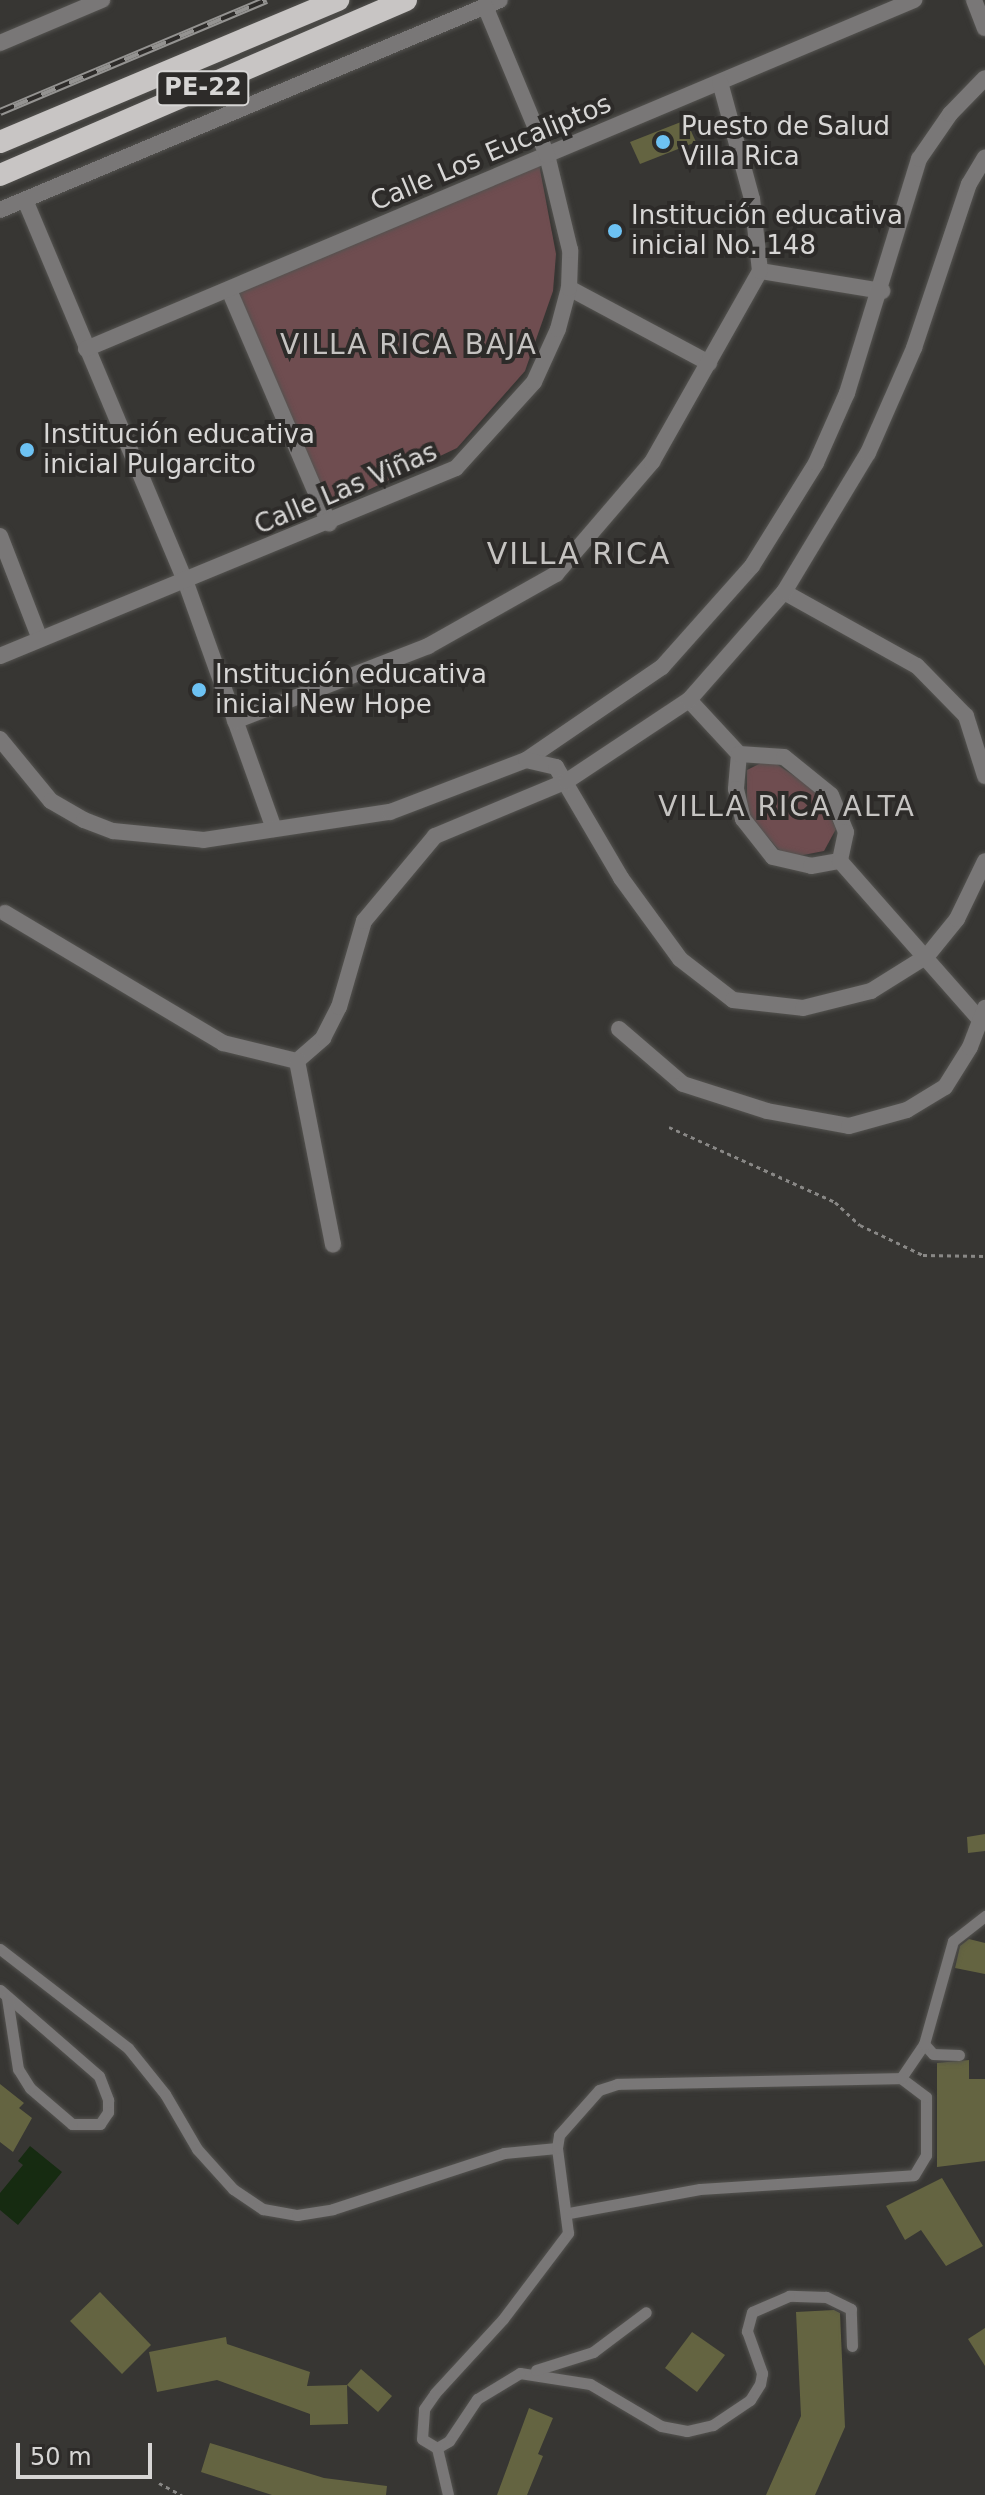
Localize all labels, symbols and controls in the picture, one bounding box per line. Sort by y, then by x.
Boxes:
road number: PE-22 [155,68,251,108]
street label: Calle Los Eucaliptos [366,88,616,218]
place label: Puesto de Salud Villa Rica [681,111,890,172]
marker: Puesto de Salud Villa Rica [652,131,674,153]
place label: Institución educativa inicial No. 148 [631,200,903,262]
marker: Institución educativa inicial No. 148 [606,222,624,240]
district label: VILLA RICA BAJA [280,328,538,362]
place label: Institución educativa inicial Pulgarcito [43,419,315,480]
street label: Calle Las Viñas [250,436,442,542]
marker: Institución educativa inicial Pulgarcito [18,441,36,459]
district label: VILLA RICA [487,536,671,572]
place label: Institución educativa inicial New Hope [215,659,487,720]
marker: Institución educativa inicial New Hope [190,681,208,699]
district label: VILLA RICA ALTA [658,790,916,824]
scale bar [20,2427,156,2477]
text: 50 m [30,2443,92,2471]

